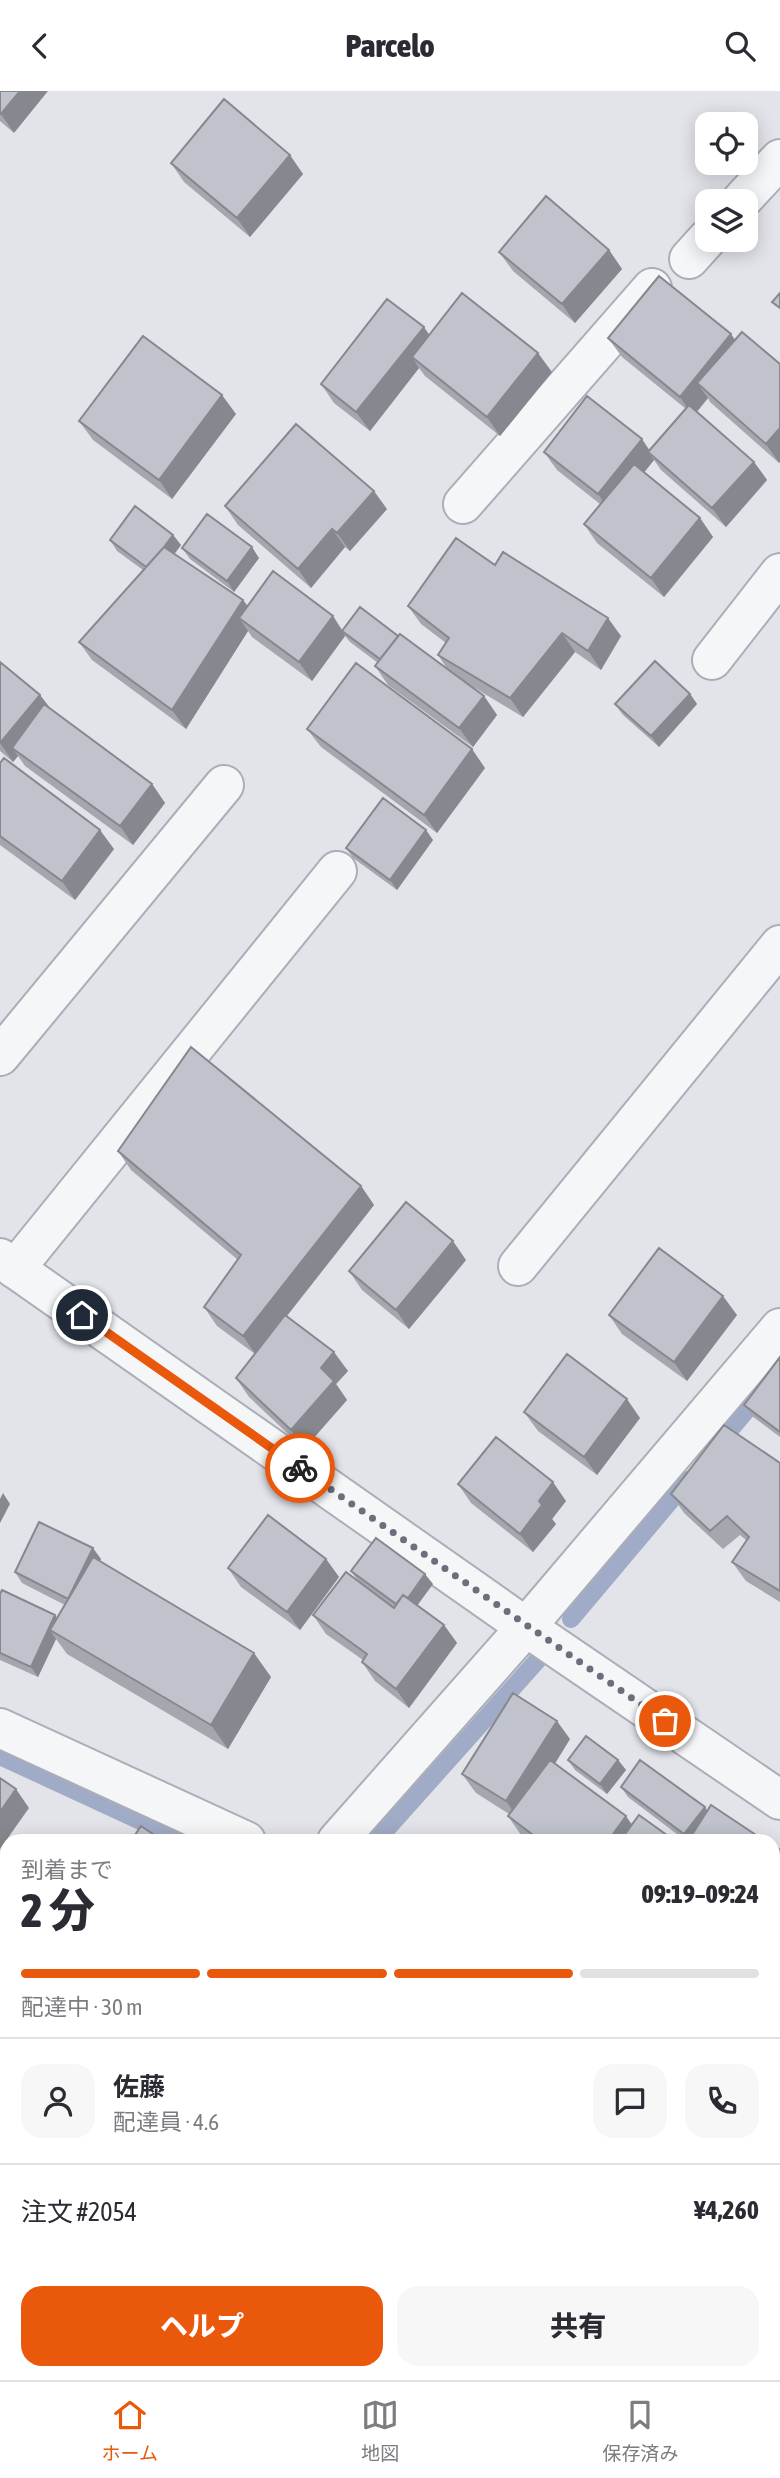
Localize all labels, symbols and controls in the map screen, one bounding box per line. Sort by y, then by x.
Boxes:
icon: back [21,27,59,65]
text: Parcelo [346,27,434,64]
icon: search [721,27,759,65]
map controls [695,112,758,252]
button: locate [695,112,758,175]
button: layers [695,189,758,252]
pin [52,1285,112,1345]
icon: home [63,1296,101,1334]
courier [265,1433,335,1503]
icon: bike [281,1449,319,1487]
pin [635,1691,695,1751]
icon: bag [646,1702,684,1740]
text: 到着まで [21,1857,113,1883]
text: 09:19–09:24 [642,1879,759,1909]
text: 2 分 [21,1884,95,1937]
text: 配達中 · 30 m [21,1994,143,2020]
button: person [21,2064,95,2138]
button: chat [593,2064,667,2138]
button: phone [685,2064,759,2138]
text: 佐藤 [113,2072,165,2102]
text: 配達員 · 4.6 [113,2109,219,2135]
text: ¥4,260 [694,2195,759,2225]
text: 注文 #2054 [21,2197,137,2227]
button: ヘルプ [21,2286,383,2366]
button: 共有 [397,2286,759,2366]
tab: ホーム [102,2396,158,2465]
tab: 地図 [361,2396,399,2465]
tab: 保存済み [602,2396,678,2465]

